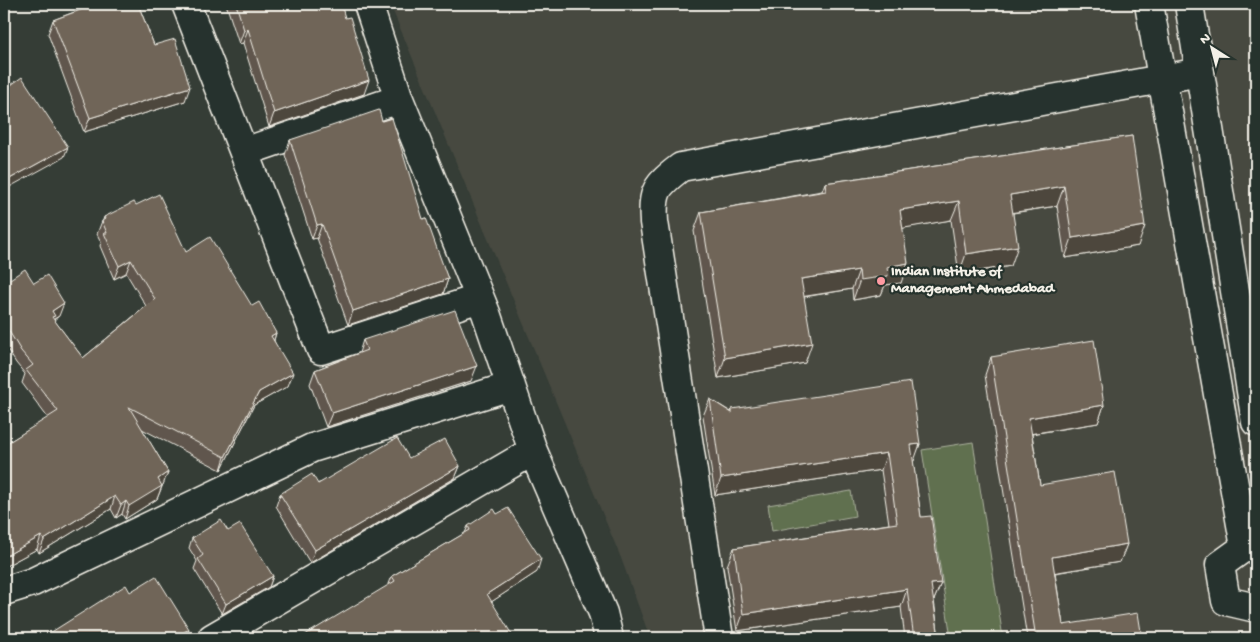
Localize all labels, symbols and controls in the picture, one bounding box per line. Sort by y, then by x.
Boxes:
north arrow [1188,22,1238,72]
text: N [1197,30,1215,49]
place label: Indian Institute of Management Ahmedabad [891,263,1056,298]
marker: Indian Institute of Management Ahmedabad [875,275,887,287]

